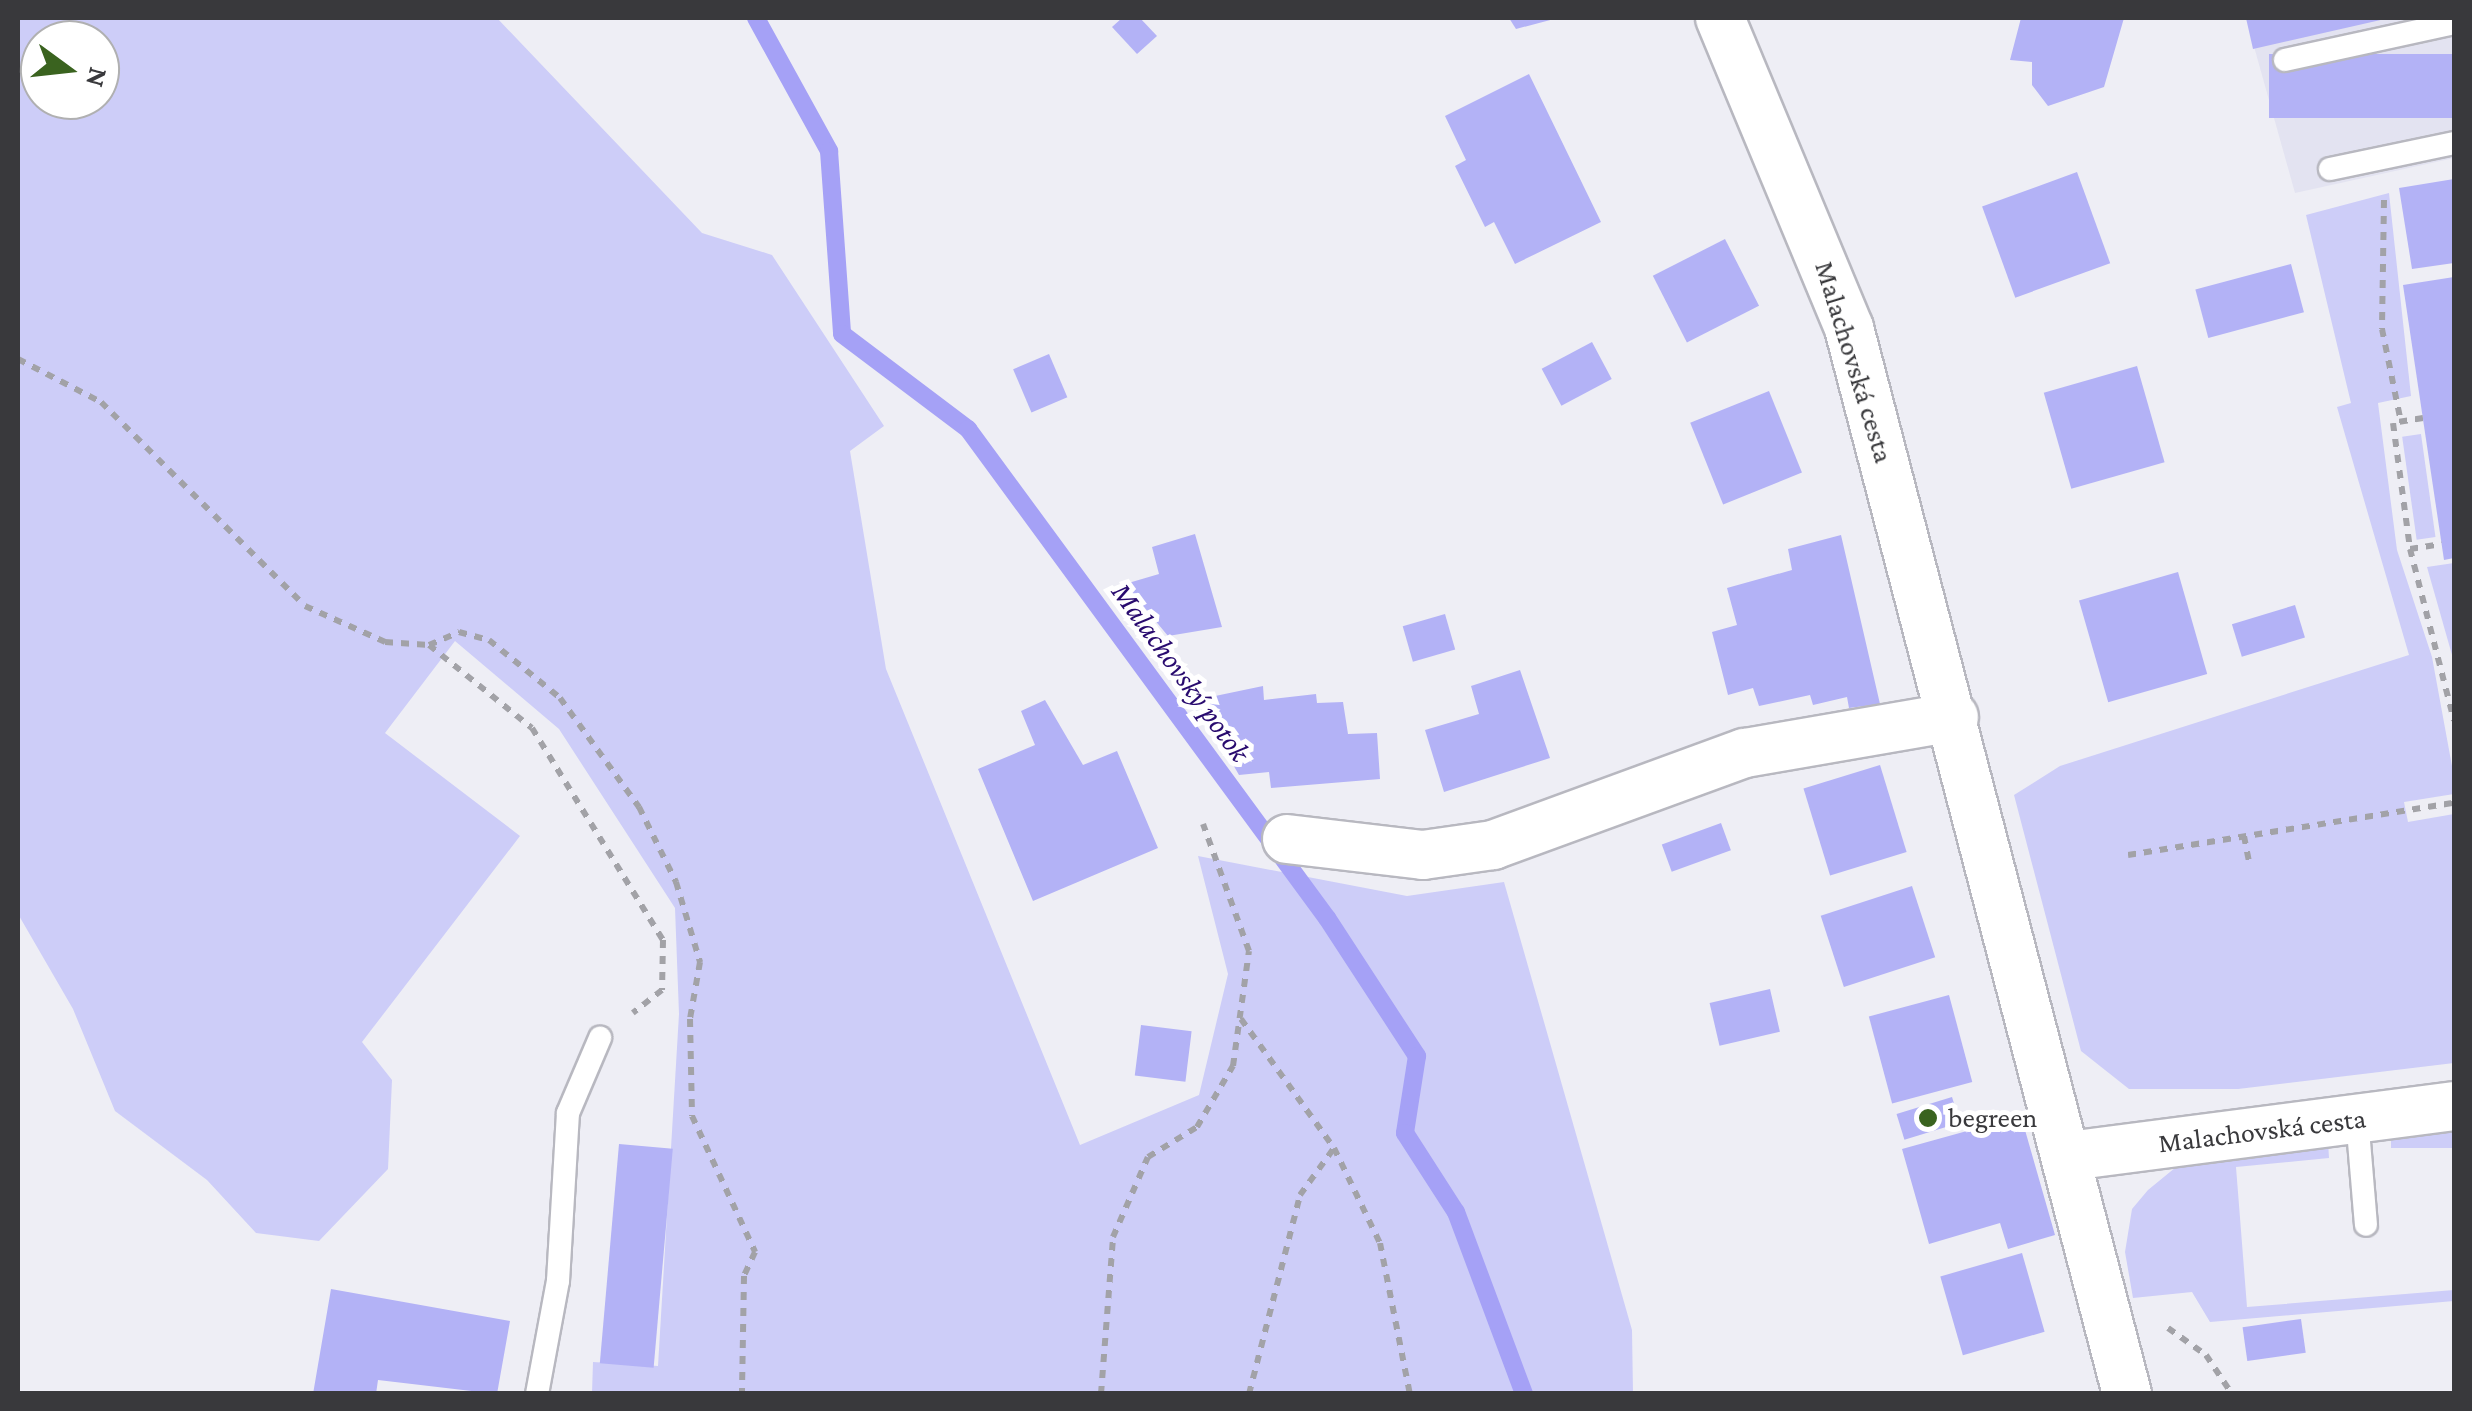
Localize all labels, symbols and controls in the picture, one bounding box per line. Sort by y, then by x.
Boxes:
north arrow [20,20,120,120]
text: N [80,64,115,91]
street label: Malachovská cesta [1807,257,1901,467]
water label: Malachovský potok [1104,575,1258,769]
place label: begreen [1948,1101,2037,1135]
street label: Malachovská cesta [2156,1102,2368,1160]
marker: begreen [1917,1107,1939,1129]

